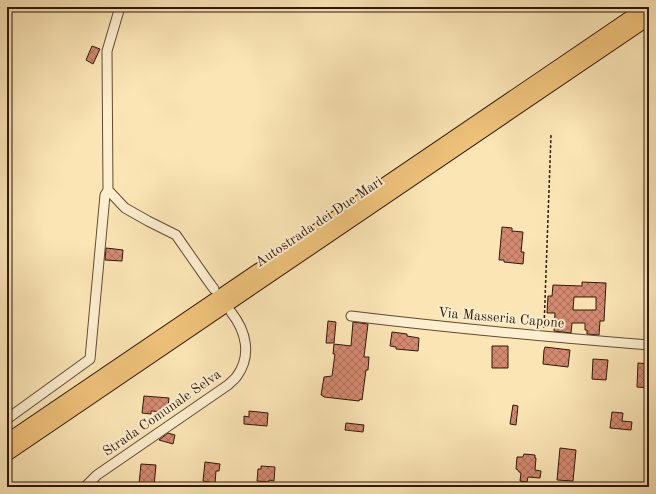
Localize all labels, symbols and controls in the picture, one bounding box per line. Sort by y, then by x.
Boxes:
street label: Autostrada dei Due Mari [253,174,385,270]
street label: Via Masseria Capone [437,305,565,331]
street label: Strada Comunale Selva [100,367,224,459]

